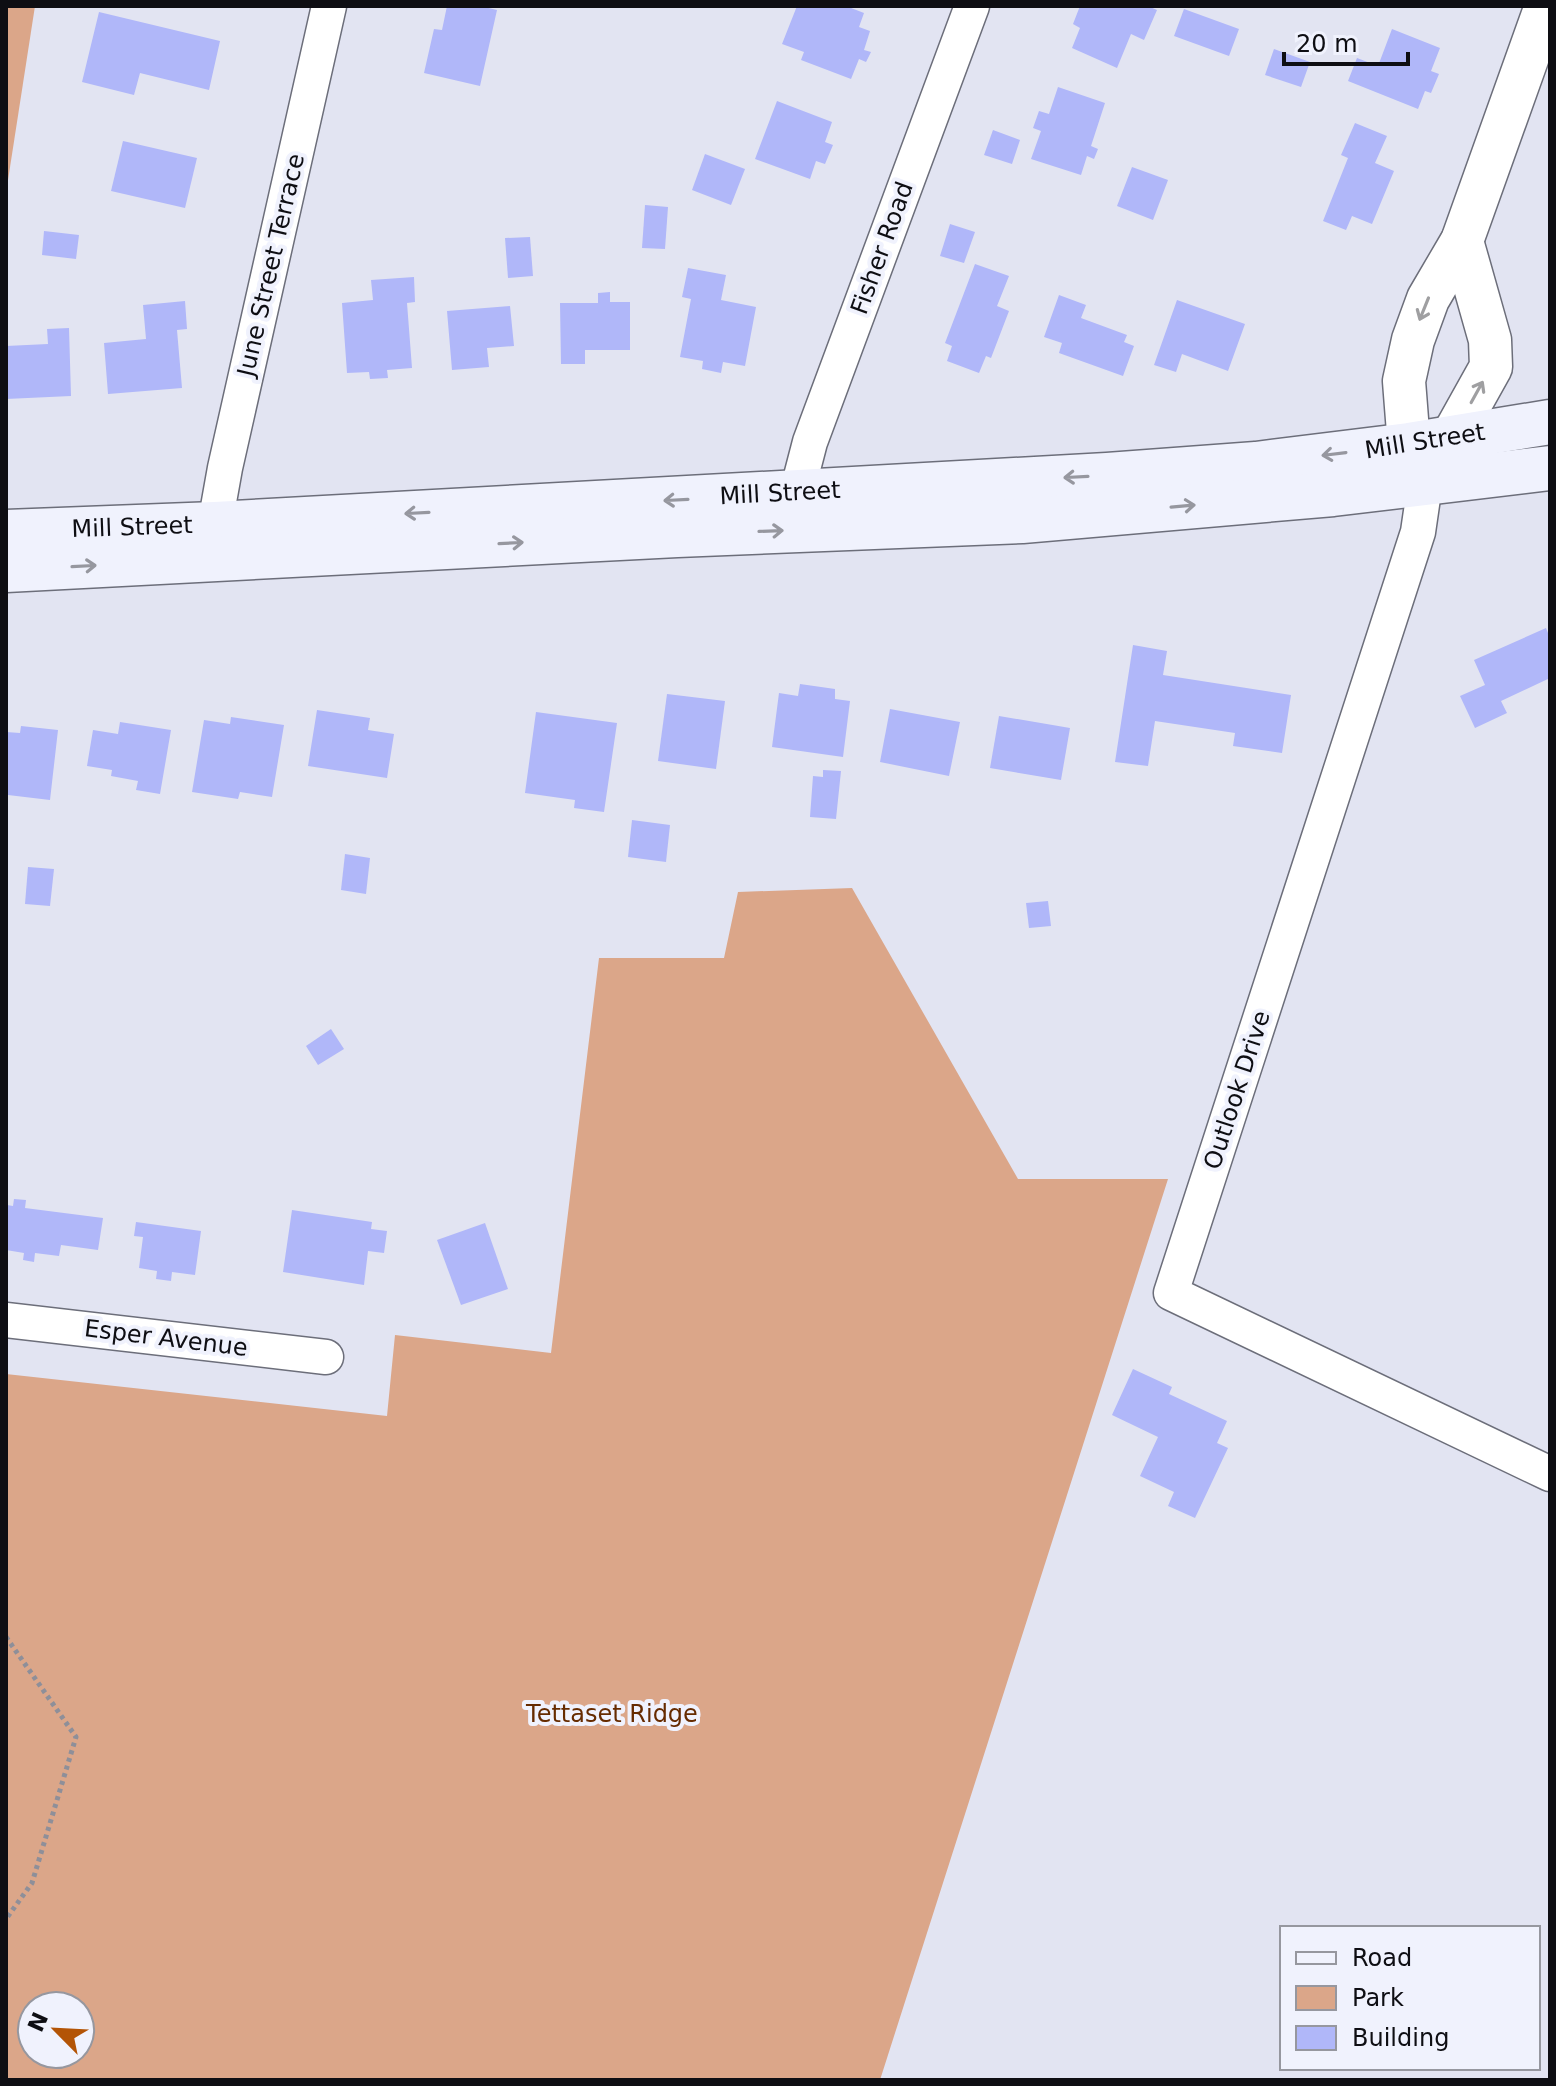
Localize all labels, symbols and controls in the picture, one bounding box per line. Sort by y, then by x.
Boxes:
scale bar [1284,16,1408,66]
text: 20 m [1296,30,1358,58]
street label: June Street Terrace [231,151,310,381]
street label: Fisher Road [845,178,919,318]
one-way arrow [1416,296,1431,321]
one-way arrow [1469,381,1485,404]
street label: Mill Street [1363,418,1487,464]
one-way arrow [1322,447,1348,462]
one-way arrow [1063,470,1090,485]
street label: Mill Street [719,476,841,510]
one-way arrow [663,492,690,507]
one-way arrow [1170,498,1196,513]
one-way arrow [404,506,431,521]
street label: Mill Street [71,511,193,543]
one-way arrow [757,523,784,538]
one-way arrow [497,536,524,551]
one-way arrow [70,558,97,573]
street label: Outlook Drive [1198,1007,1276,1173]
street label: Esper Avenue [83,1314,249,1362]
park label: Tettaset Ridge [525,1700,698,1728]
legend [1280,1926,1540,2070]
text: Road [1352,1944,1412,1972]
text: Park [1352,1984,1404,2012]
north arrow [16,1990,96,2070]
text: N [23,2009,53,2036]
text: Building [1352,2024,1449,2052]

